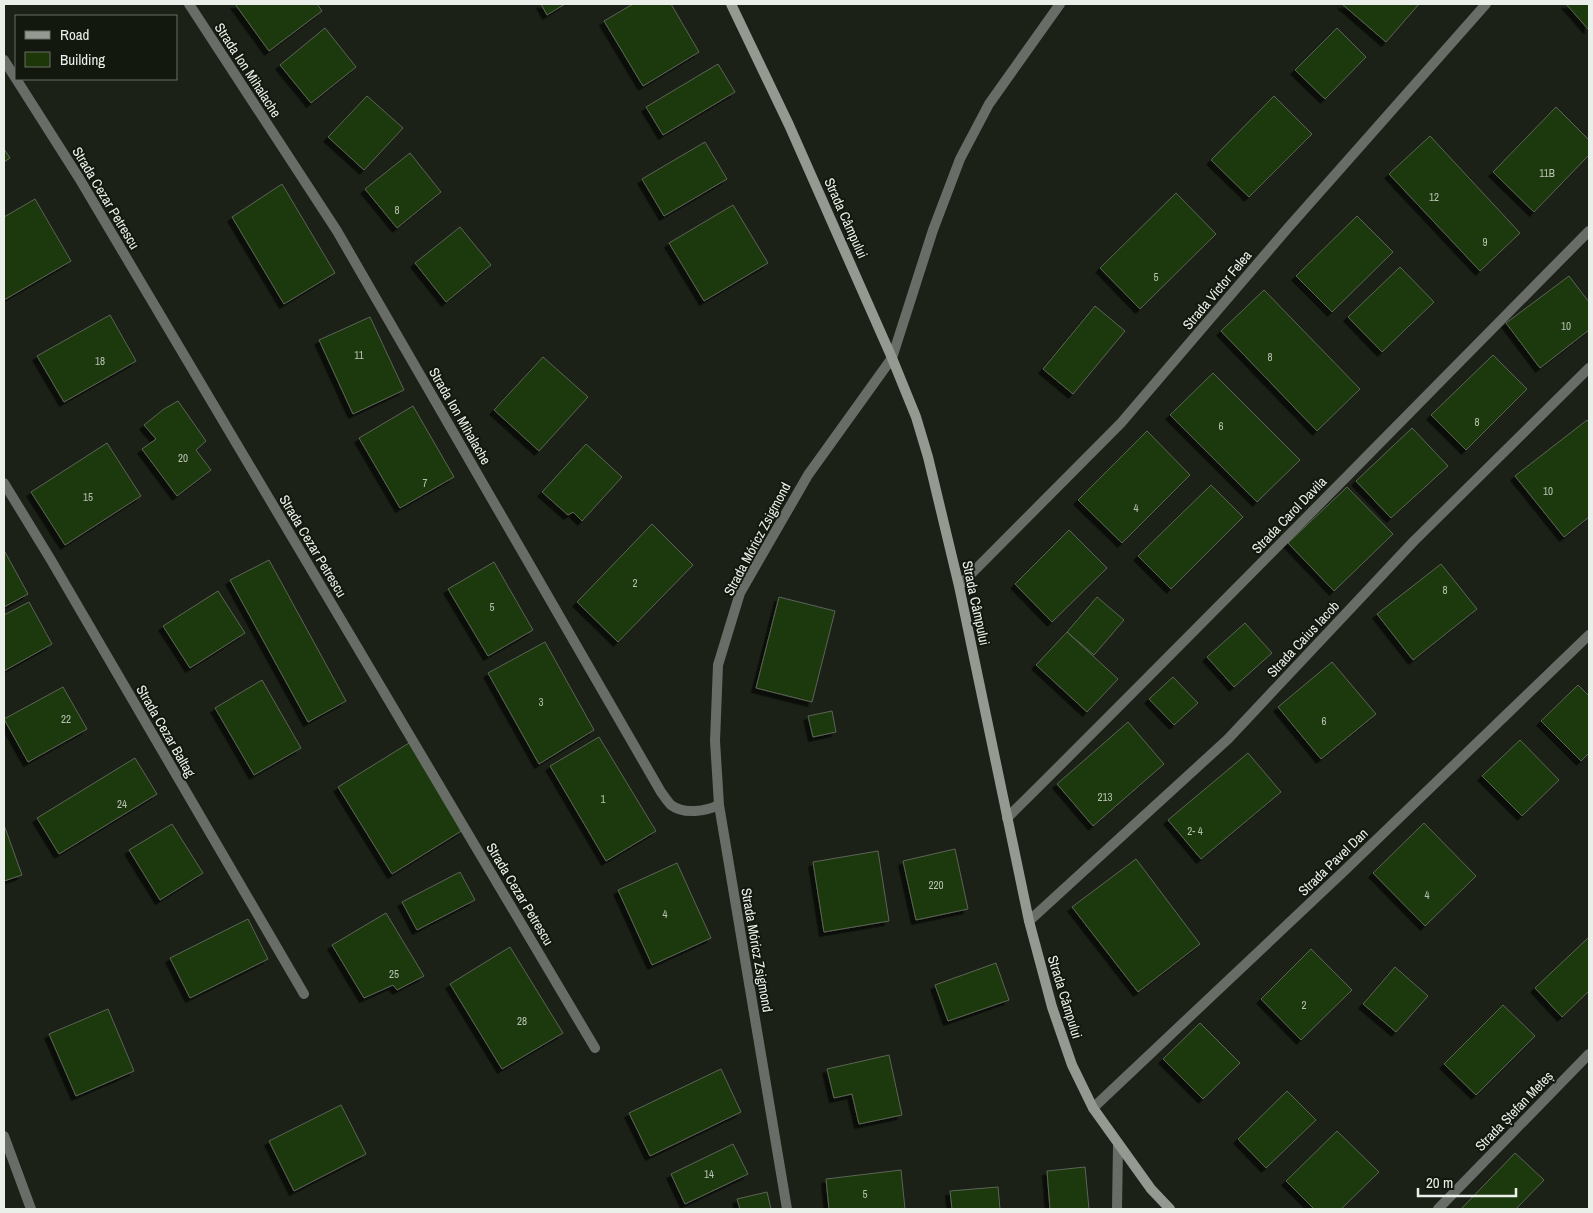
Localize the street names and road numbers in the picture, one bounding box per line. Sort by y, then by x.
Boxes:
street label: Strada Ion Mihalache [211,19,285,121]
street label: Strada Cezar Petrescu [68,144,144,252]
street label: Strada Câmpului [820,175,872,261]
street label: Strada Victor Felea [1179,246,1256,333]
street label: Strada Ion Mihalache [425,364,495,468]
street label: Strada Carol Davila [1248,472,1331,557]
street label: Strada Móricz Zsigmond [720,479,794,599]
street label: Strada Cezar Petrescu [275,492,351,600]
street label: Strada Câmpului [958,559,994,647]
street label: Strada Caius Iacob [1263,597,1343,681]
street label: Strada Cezar Baltag [132,682,200,781]
street label: Strada Pavel Dan [1294,824,1372,900]
street label: Strada Cezar Petrescu [482,840,558,948]
street label: Strada Móricz Zsigmond [737,887,777,1013]
street label: Strada Câmpului [1044,953,1086,1041]
street label: Strada Ștefan Meteș [1471,1067,1557,1155]

